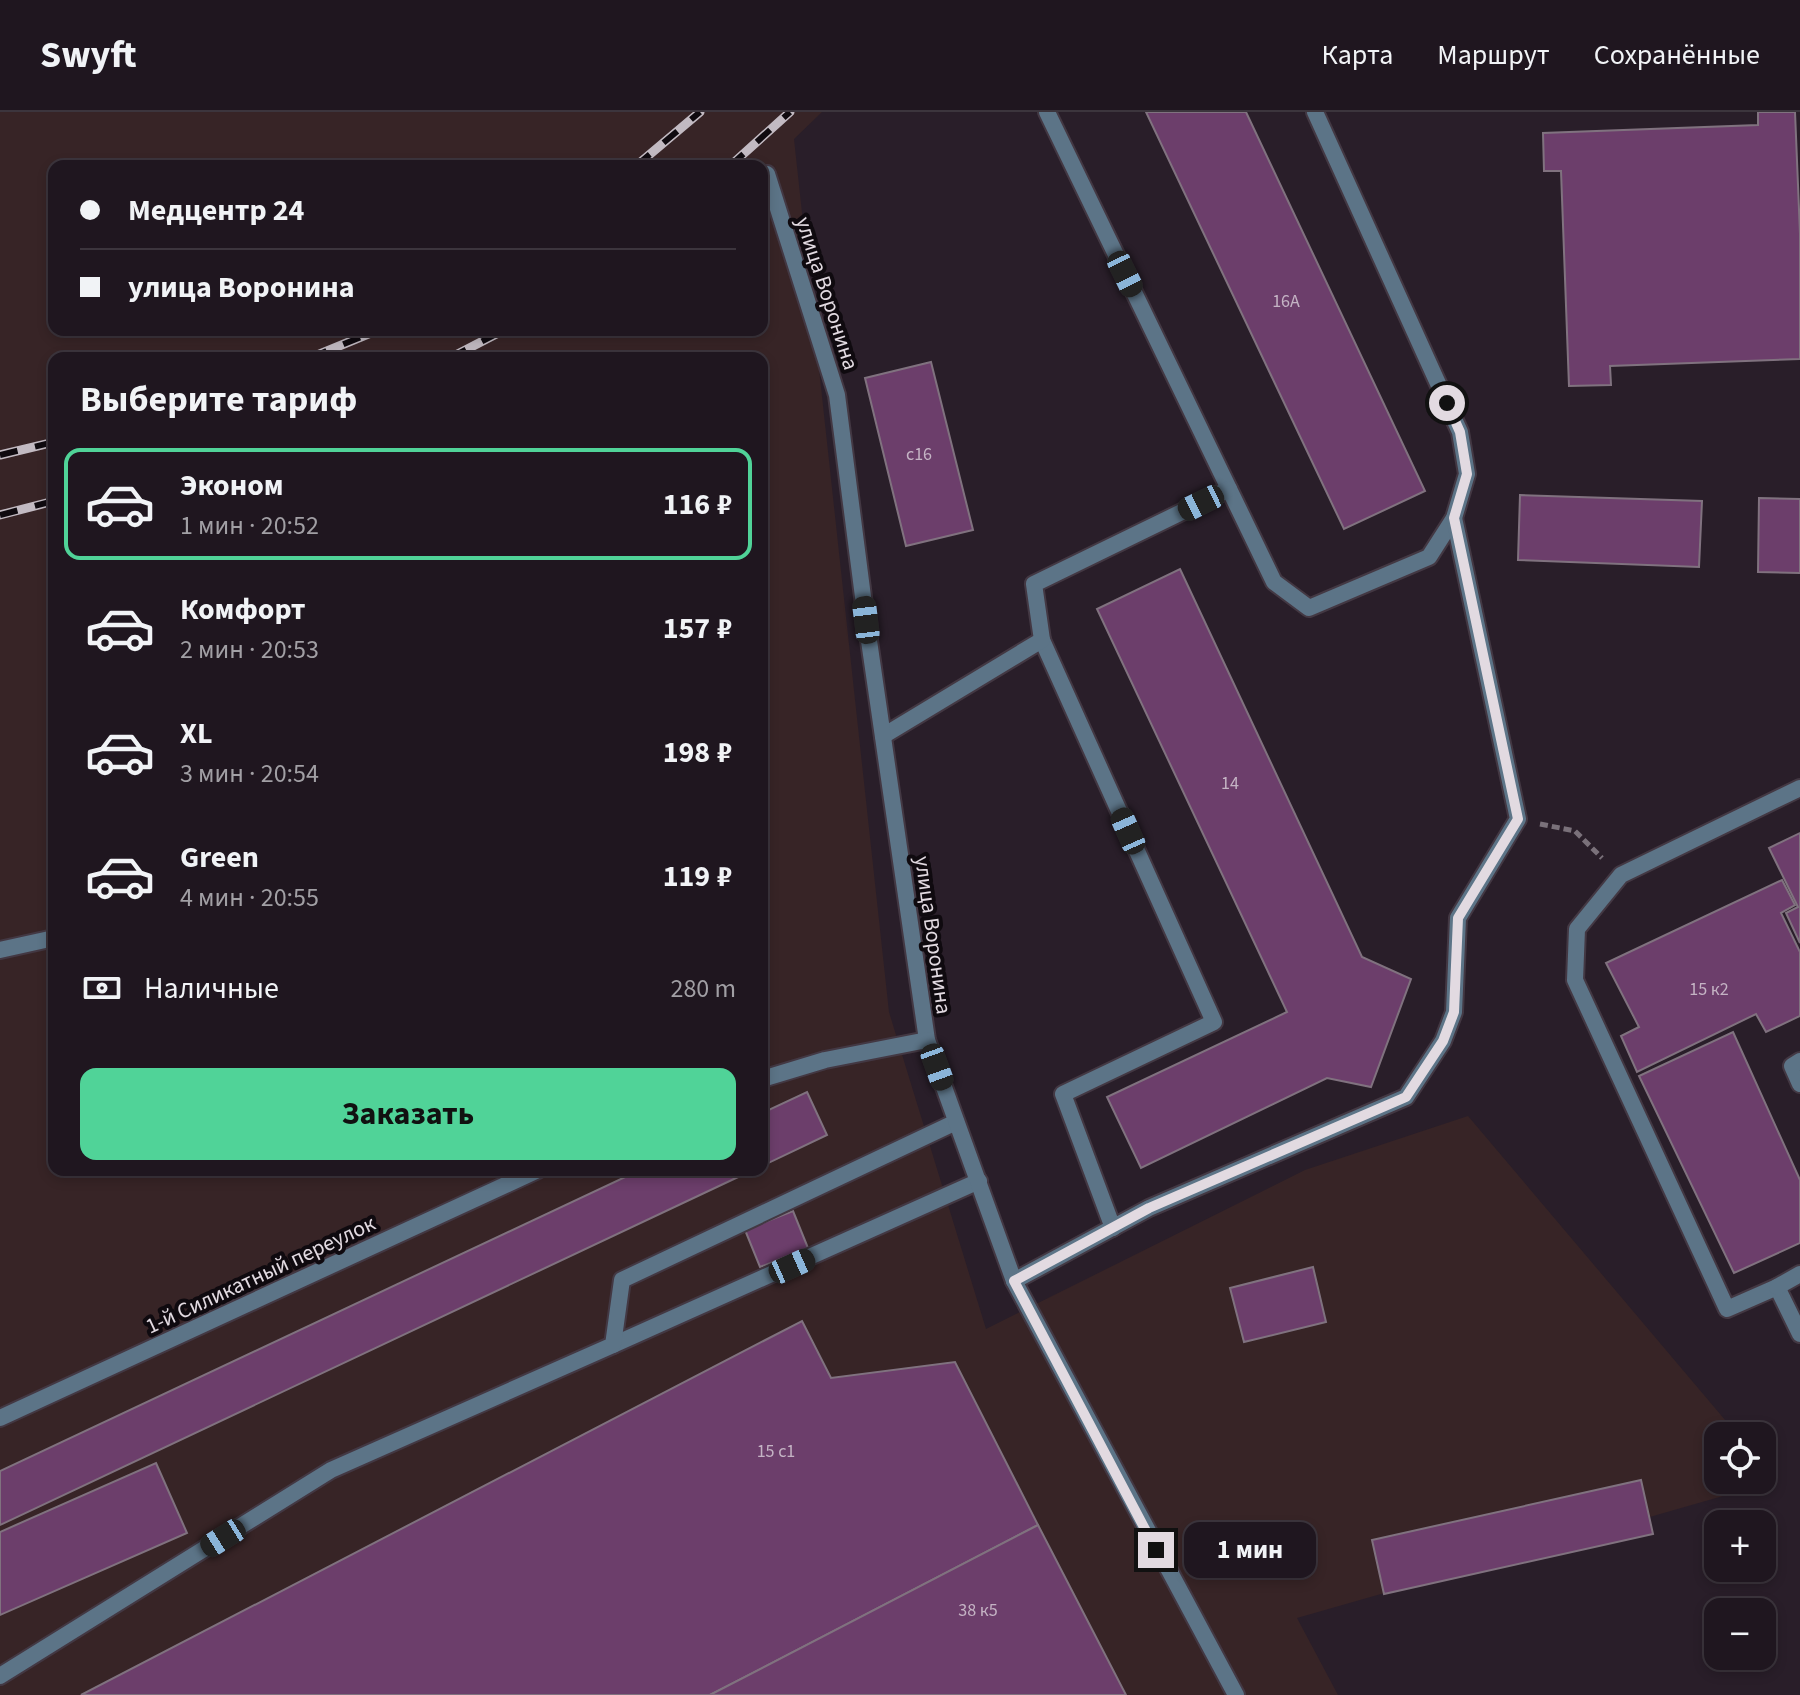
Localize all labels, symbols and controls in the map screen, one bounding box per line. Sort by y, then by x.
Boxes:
text: Swyft [40,28,137,82]
text: Карта [1322,35,1393,75]
text: Маршрут [1437,35,1550,75]
text: Сохранённые [1594,35,1760,75]
text: Медцентр 24 [128,189,304,232]
street label: улица Воронина [787,213,867,374]
car [1104,247,1146,301]
text: улица Воронина [128,266,355,309]
house number: 16А [1272,289,1300,314]
text: Выберите тариф [80,374,357,425]
route start [1429,385,1465,421]
house number: с16 [906,442,932,467]
text: Эконом [180,464,284,507]
icon: car [84,468,156,540]
car [1174,482,1228,524]
text: 116 ₽ [663,483,732,526]
text: 1 мин · 20:52 [180,507,319,544]
text: Комфорт [180,588,306,631]
icon: car [84,592,156,664]
car [851,595,881,645]
text: 157 ₽ [663,607,732,650]
text: 2 мин · 20:53 [180,631,319,668]
text: XL [180,712,213,755]
icon: car [84,716,156,788]
text: 198 ₽ [663,731,732,774]
text: 3 мин · 20:54 [180,755,319,792]
house number: 14 [1221,771,1239,796]
car [1107,804,1149,858]
text: Green [180,836,259,879]
icon: car [84,840,156,912]
street label: улица Воронина [906,854,960,1016]
text: 119 ₽ [663,855,732,898]
text: 4 мин · 20:55 [180,879,319,916]
icon: cash [80,966,124,1010]
text: Наличные [144,967,279,1010]
text: 280 m [670,970,736,1007]
house number: 15 к2 [1689,977,1729,1002]
car [918,1040,956,1094]
button: Заказать [80,1068,736,1160]
street label: 1-й Силикатный переулок [140,1207,381,1342]
car [765,1245,819,1287]
map controls [1704,1422,1776,1670]
button: locate [1704,1422,1776,1494]
house number: 15 с1 [757,1439,795,1464]
button: + [1704,1510,1776,1582]
car [196,1515,250,1561]
callout: 1 мин [1184,1522,1316,1578]
text: 1 мин [1217,1531,1283,1568]
route end [1138,1532,1174,1568]
house number: 38 к5 [958,1598,998,1623]
button: − [1704,1598,1776,1670]

